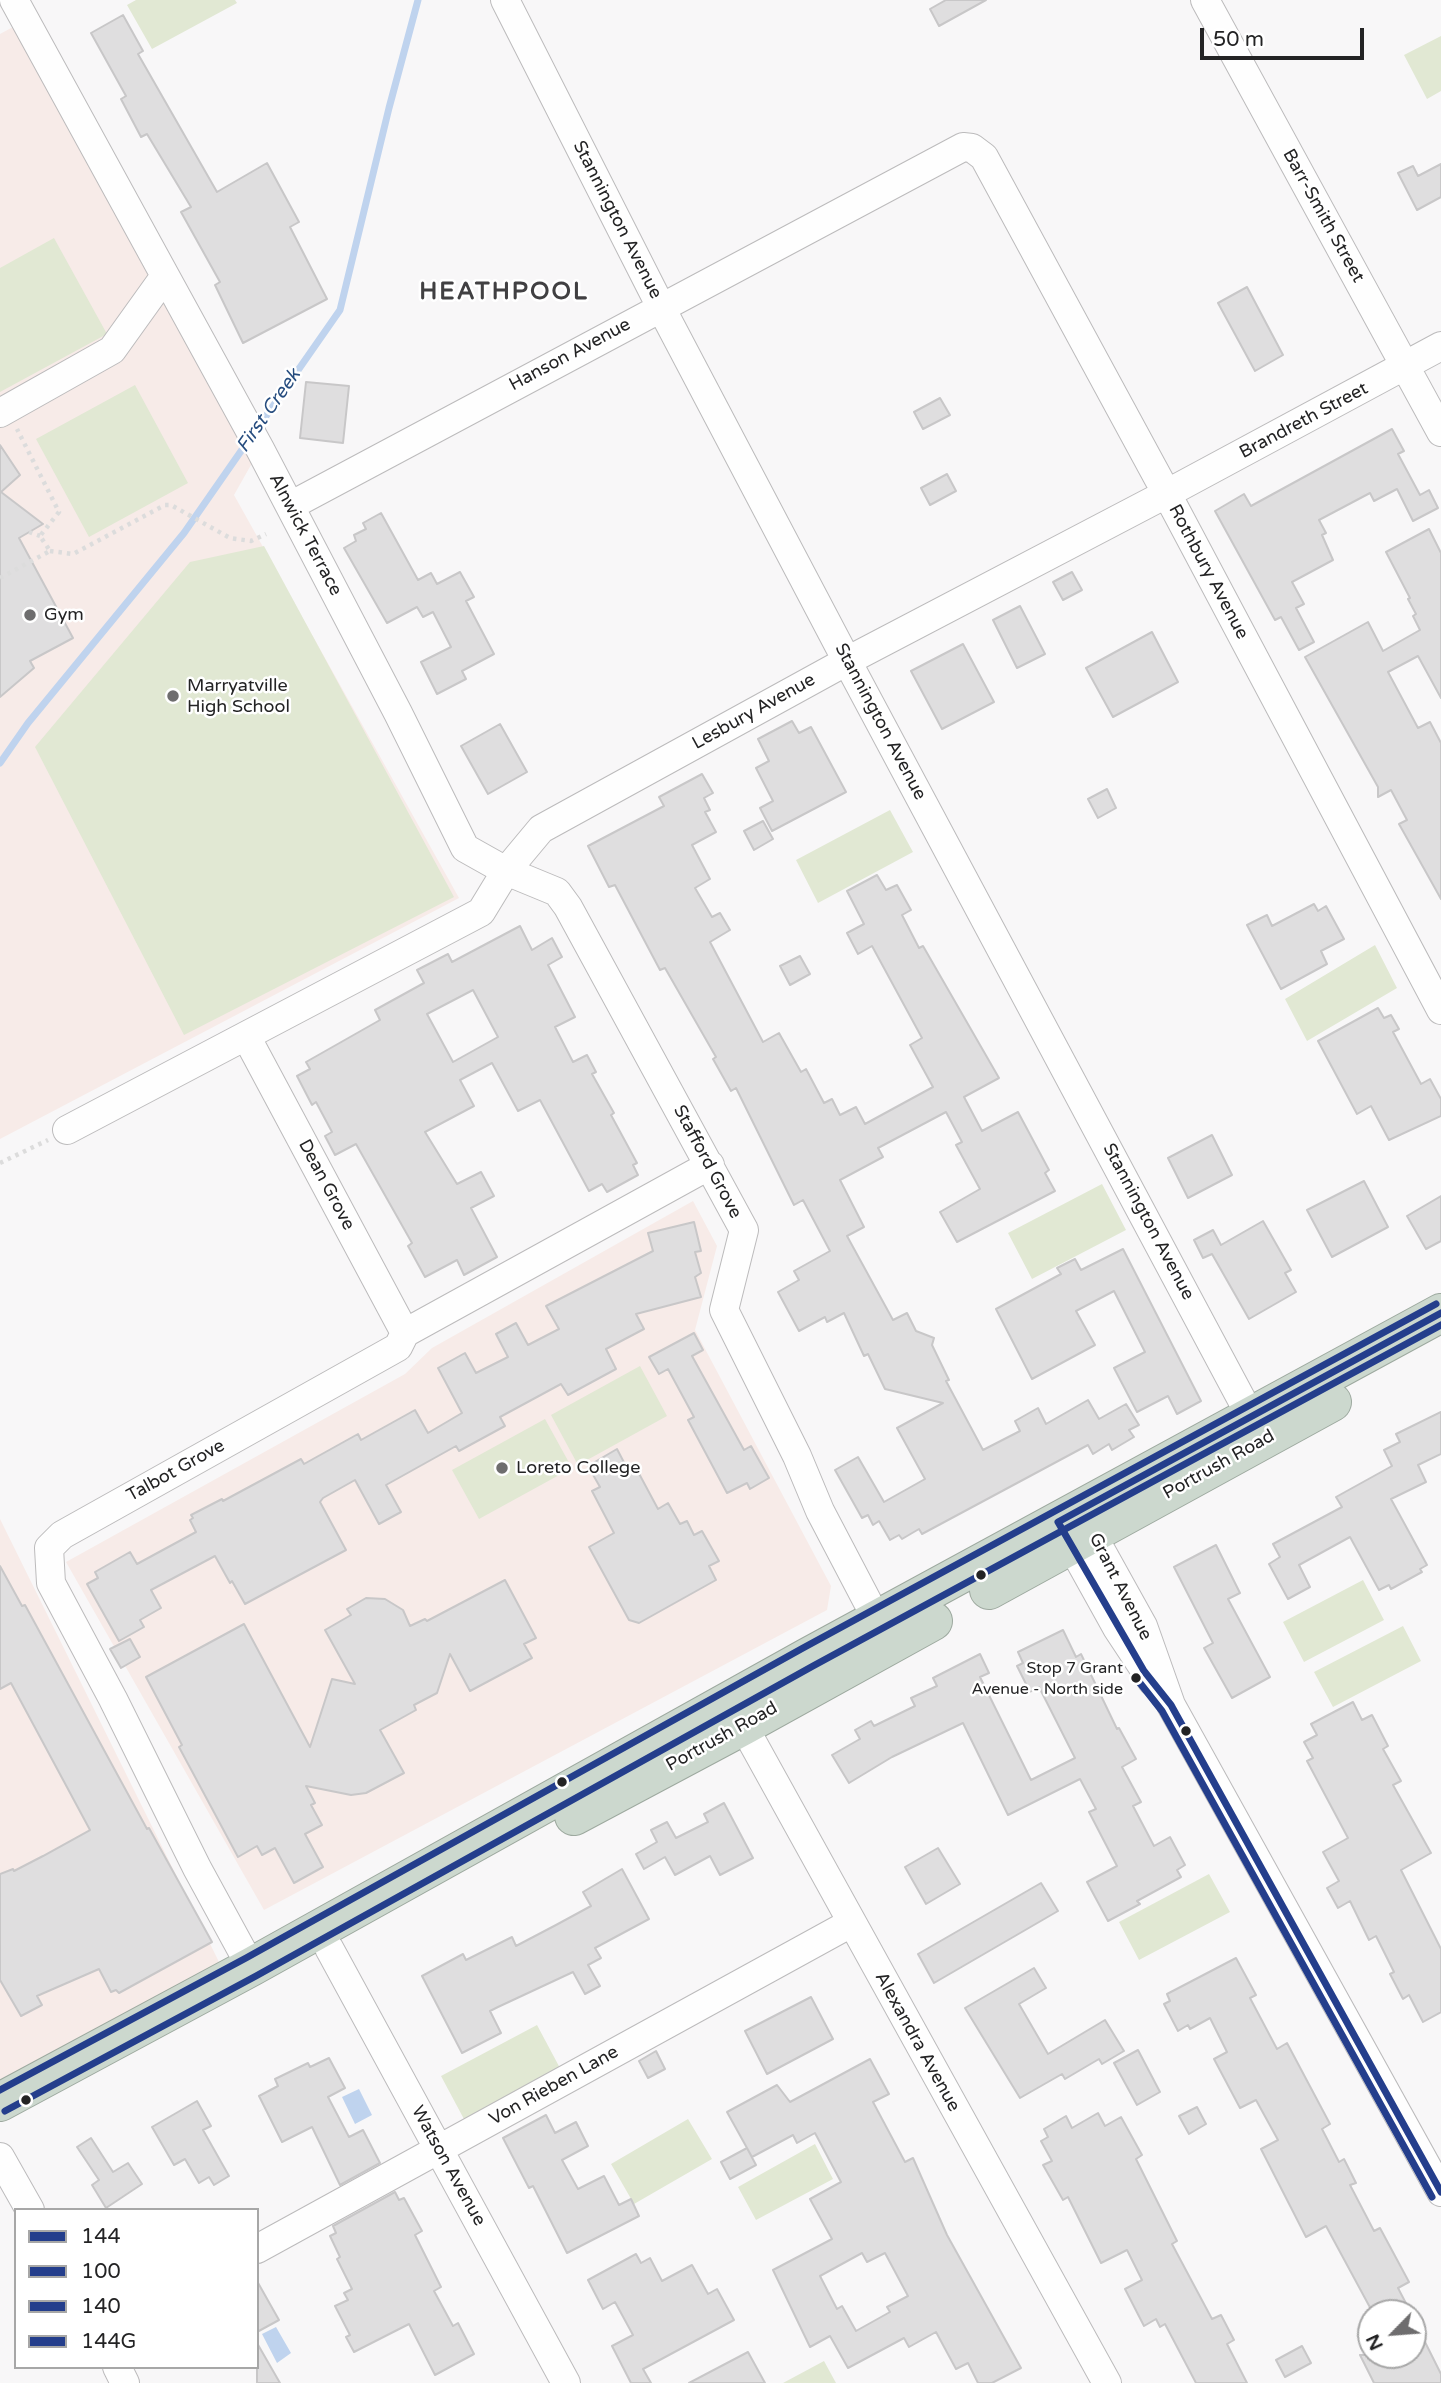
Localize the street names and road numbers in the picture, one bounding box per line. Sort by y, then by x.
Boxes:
street label: Stannington Avenue [568,138,666,302]
street label: Barr-Smith Street [1277,145,1369,287]
street label: Hanson Avenue [506,314,634,396]
street label: Brandreth Street [1236,378,1372,464]
street label: Alnwick Terrace [264,470,346,600]
street label: Rothbury Avenue [1163,501,1253,643]
street label: Stannington Avenue [830,640,930,804]
street label: Lesbury Avenue [689,669,819,755]
street label: Stafford Grove [668,1102,746,1222]
street label: Dean Grove [293,1136,359,1234]
street label: Stannington Avenue [1098,1140,1198,1304]
street label: Portrush Road [1160,1426,1278,1504]
street label: Talbot Grove [123,1435,229,1507]
street label: Grant Avenue [1084,1530,1156,1644]
street label: Portrush Road [663,1698,781,1776]
street label: Alexandra Avenue [870,1968,964,2116]
street label: Von Rieben Lane [486,2042,622,2130]
street label: Watson Avenue [406,2102,490,2230]

